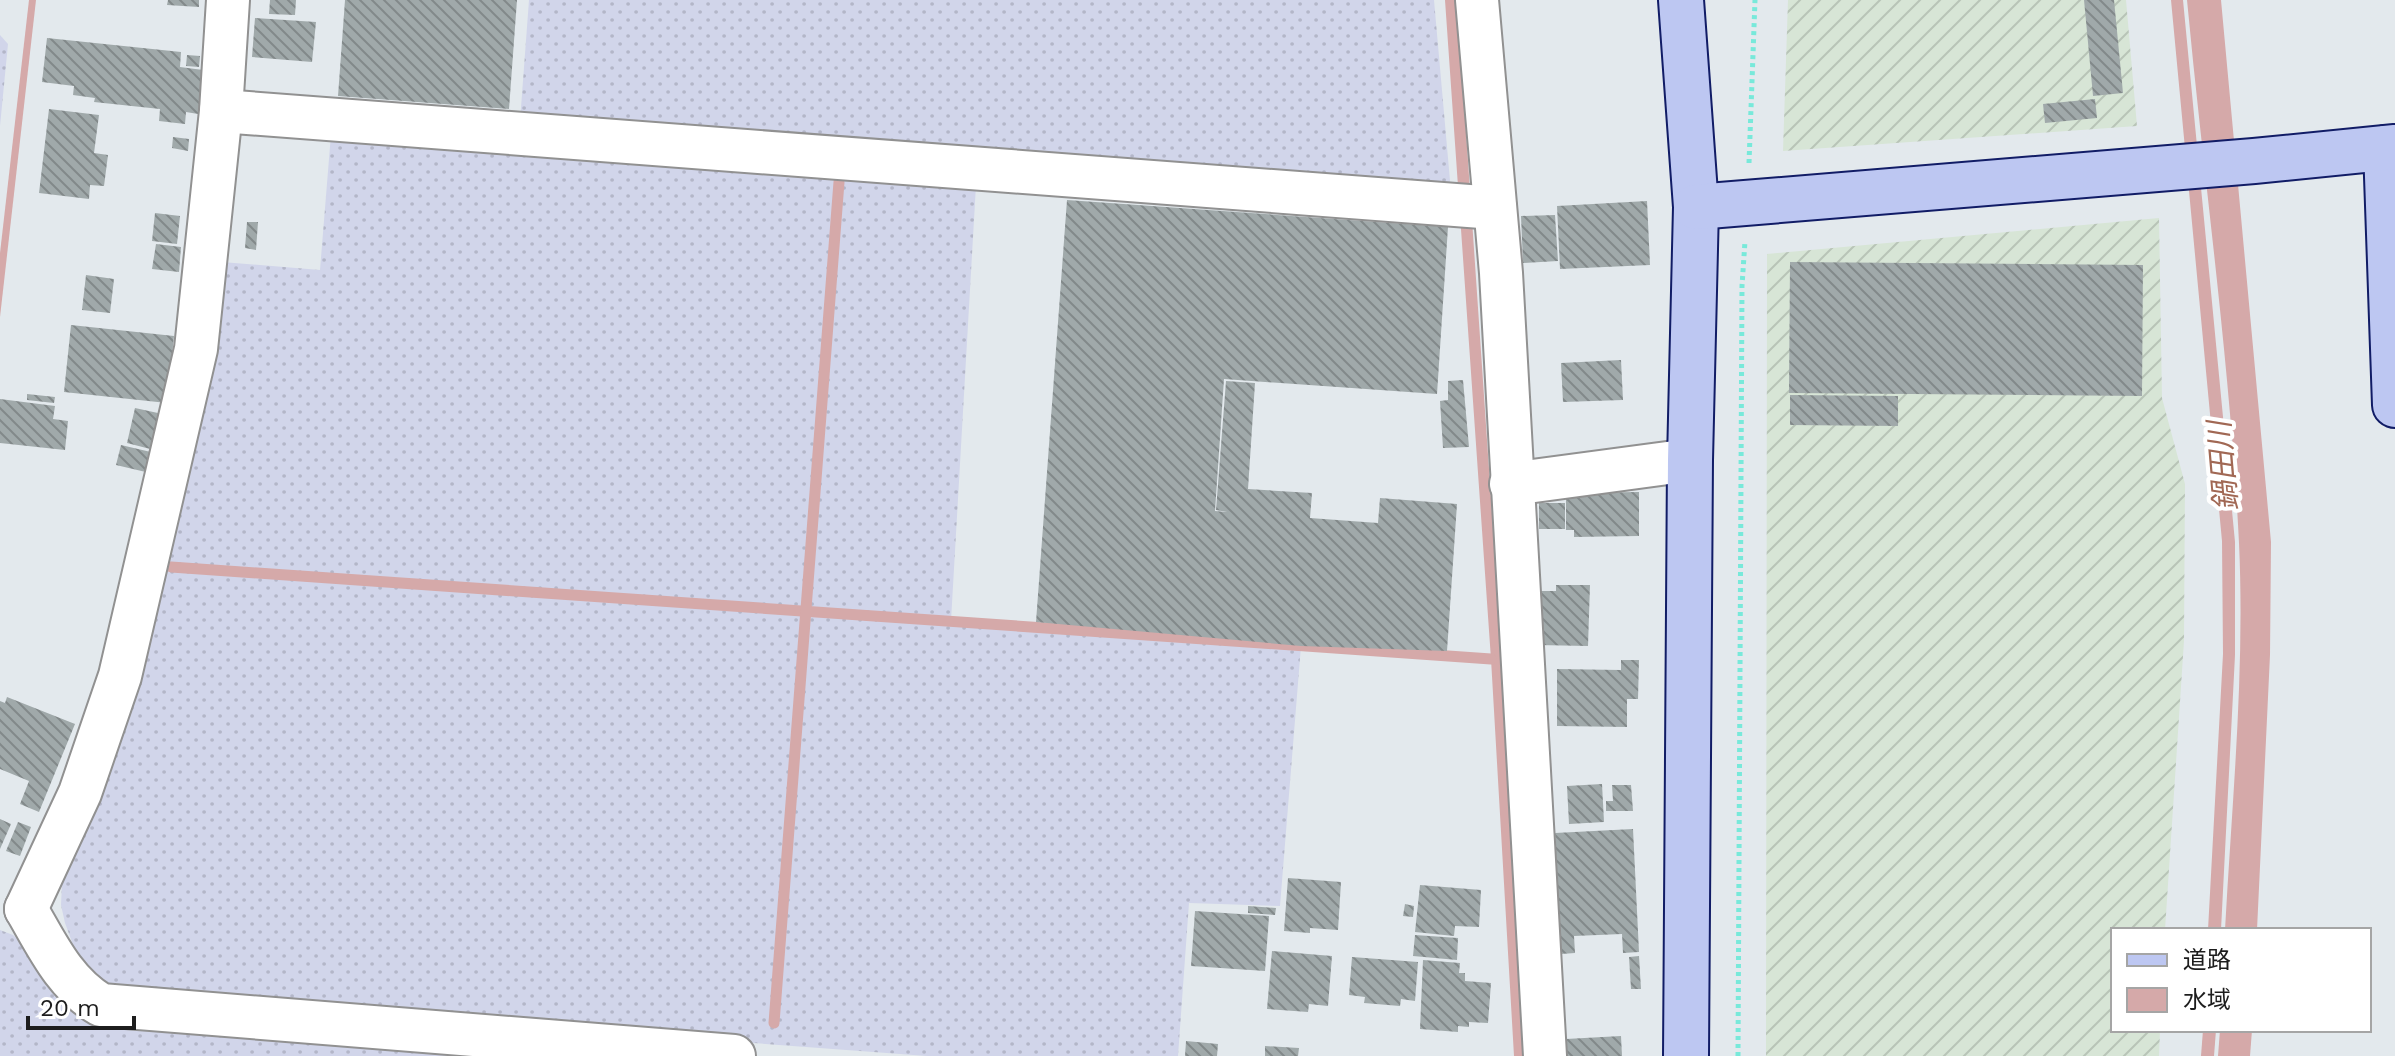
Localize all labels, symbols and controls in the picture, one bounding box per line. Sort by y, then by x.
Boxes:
water label: 鍋田川 [2201,417,2244,512]
legend [2111,928,2371,1032]
text: 道路 [2183,946,2231,974]
scale bar [28,980,134,1030]
text: 水域 [2183,986,2231,1014]
text: 20 m [40,994,100,1022]

